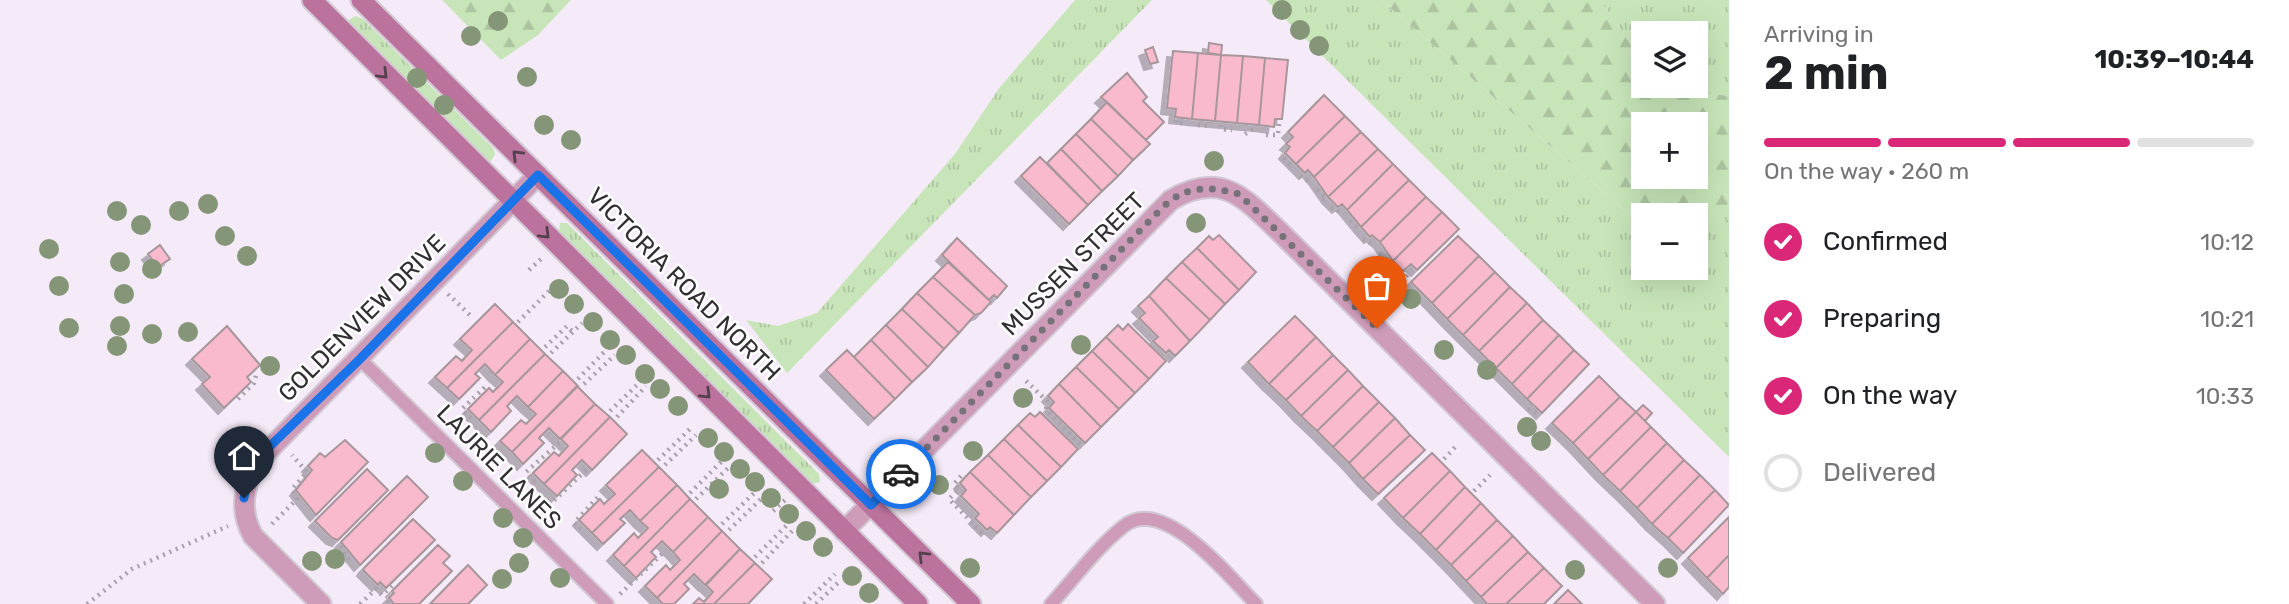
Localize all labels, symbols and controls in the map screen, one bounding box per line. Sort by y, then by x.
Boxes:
text: Arriving in [1764,20,1874,48]
map controls [1631,21,1708,280]
button: layers [1631,21,1708,98]
text: 10:39–10:44 [2094,44,2254,75]
text: 2 min [1764,46,1889,101]
one-way arrow [375,65,388,78]
button: + [1631,112,1708,189]
one-way arrow [513,150,526,163]
text: On the way · 260 m [1764,157,1969,185]
street label: VICTORIA ROAD NORTH [582,182,786,386]
street label: MUSSEN STREET [996,187,1150,341]
button: − [1631,203,1708,280]
icon: check [1764,223,1802,261]
one-way arrow [536,225,549,238]
text: Confirmed [1823,226,1948,257]
text: 10:12 [2200,228,2254,256]
street label: GOLDENVIEW DRIVE [273,229,451,407]
pin [1347,256,1407,328]
icon: bag [1358,267,1396,305]
icon: check [1764,300,1802,338]
text: Preparing [1823,303,1941,334]
text: 10:21 [2200,305,2254,333]
icon: check [1764,377,1802,415]
text: On the way [1823,380,1957,411]
text: 10:33 [2196,382,2254,410]
one-way arrow [698,385,711,398]
street label: LAURIE LANES [431,399,567,535]
pin [214,426,274,498]
icon: home [225,437,263,475]
courier [866,439,936,509]
icon: car [882,455,920,493]
text: Delivered [1823,457,1936,488]
one-way arrow [918,551,931,564]

